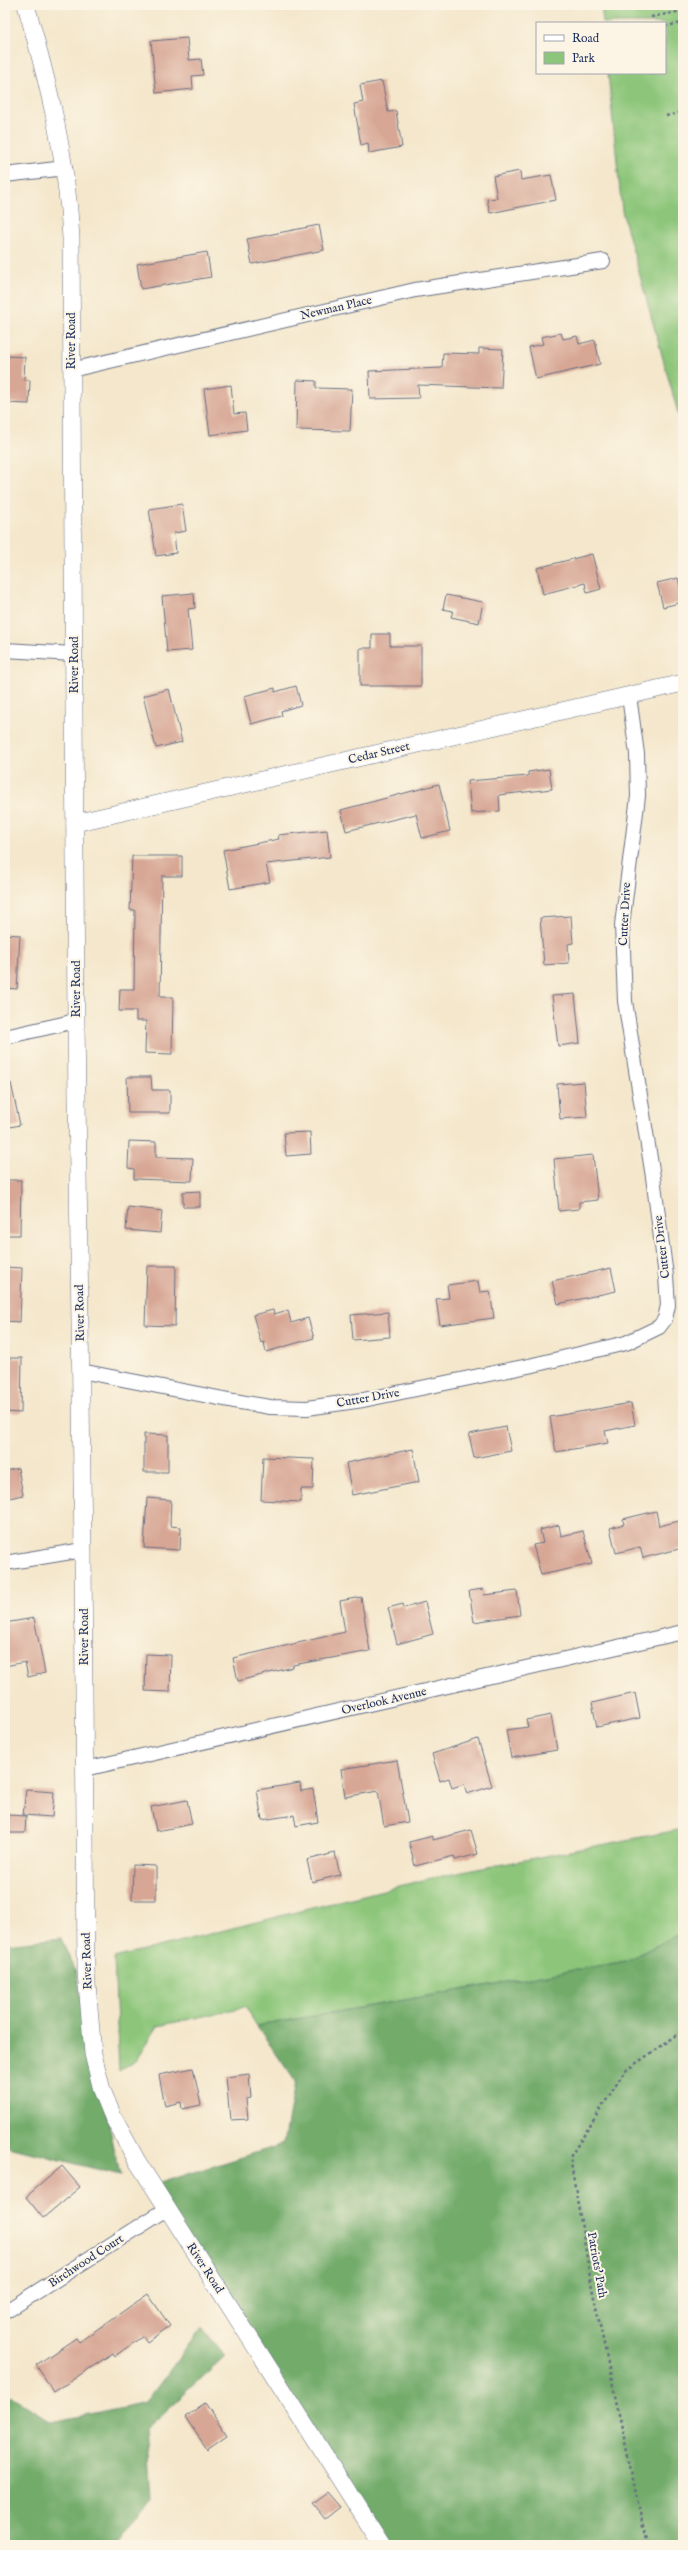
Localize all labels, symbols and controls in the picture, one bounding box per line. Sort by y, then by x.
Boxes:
legend [536,22,666,74]
text: Road [572,31,600,46]
text: Park [572,51,595,66]
street label: Newman Place [299,292,374,324]
street label: River Road [64,312,79,370]
street label: River Road [67,636,82,694]
street label: Cedar Street [347,739,411,767]
street label: Cutter Drive [616,881,634,946]
street label: River Road [69,960,84,1018]
street label: Cutter Drive [651,1214,673,1279]
street label: River Road [72,1284,88,1342]
street label: Cutter Drive [335,1385,401,1411]
street label: River Road [77,1608,92,1666]
street label: Overlook Avenue [340,1684,429,1718]
street label: River Road [78,1932,95,1990]
street label: Birchwood Court [46,2231,126,2291]
street label: Patriots' Path [584,2231,610,2300]
street label: River Road [183,2240,227,2297]

